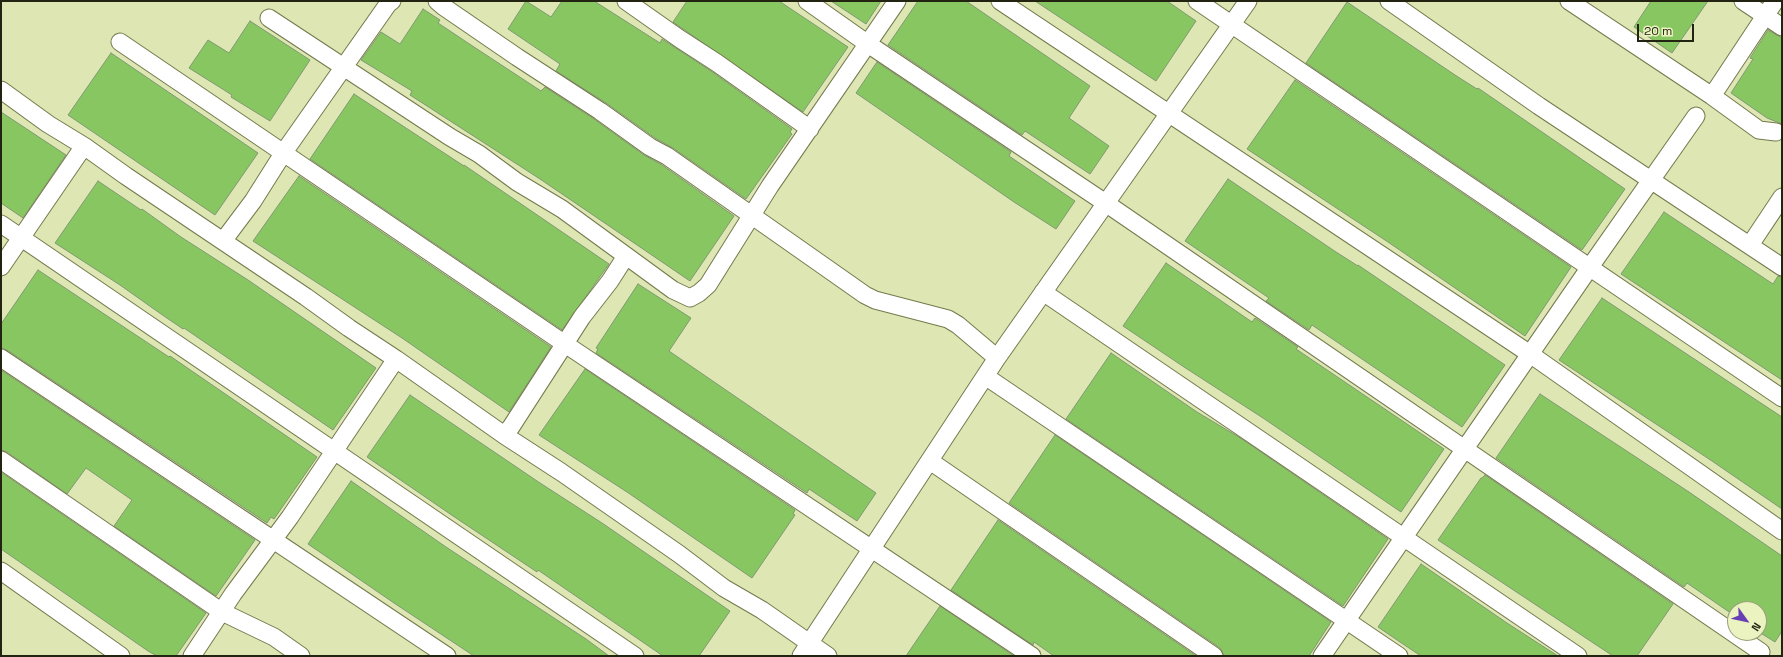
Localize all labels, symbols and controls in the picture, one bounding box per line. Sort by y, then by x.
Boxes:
scale bar [1639,16,1696,42]
text: 20 m [1644,23,1672,39]
north arrow [1727,601,1767,641]
text: N [1748,620,1764,634]

